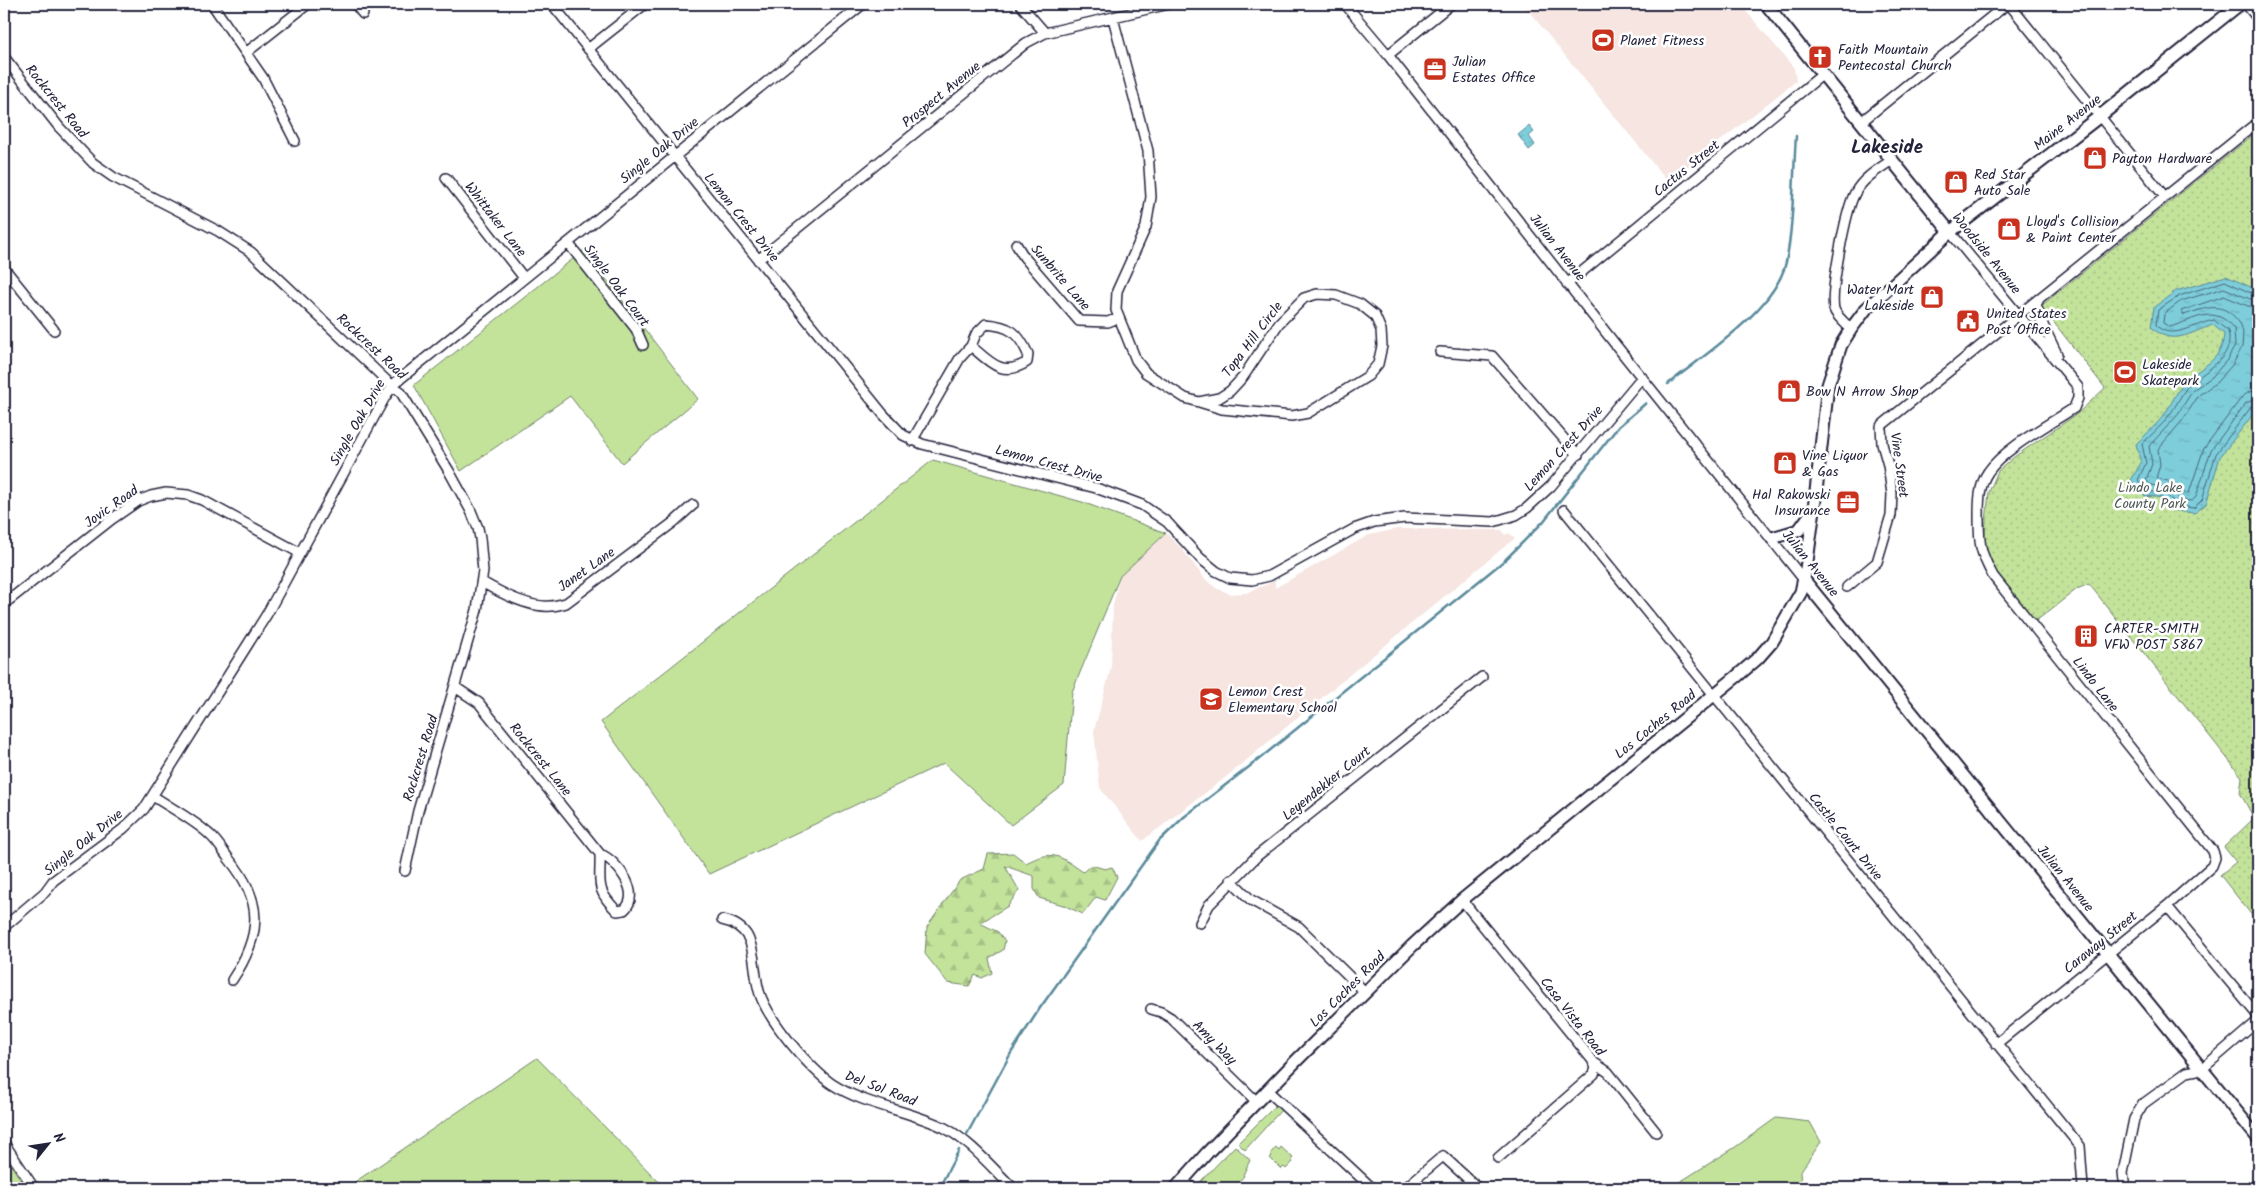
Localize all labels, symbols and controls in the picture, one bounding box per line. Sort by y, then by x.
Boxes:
sports icon: Planet Fitness [1590,27,1616,53]
place label: Planet Fitness [1620,30,1704,52]
place label: Faith Mountain Pentecostal Church [1838,39,1952,77]
church icon: Faith Mountain Pentecostal Church [1807,44,1833,70]
place label: Julian Estates Office [1452,51,1536,89]
street label: Prospect Avenue [897,56,986,134]
office icon: Julian Estates Office [1422,56,1448,82]
street label: Rockcrest Road [19,60,94,144]
street label: Maine Avenue [2029,89,2107,157]
street label: Single Oak Drive [615,111,705,190]
district label: Lakeside [1851,133,1923,163]
street label: Cactus Street [1648,135,1725,203]
shop icon: Payton Hardware [2082,145,2108,171]
place label: Payton Hardware [2112,148,2213,170]
place label: Red Star Auto Sale [1974,164,2031,202]
street label: Lemon Crest Drive [698,168,785,268]
shop icon: Red Star Auto Sale [1943,169,1969,195]
street label: Whittaker Lane [459,177,532,263]
street label: Woodside Avenue [1946,208,2027,300]
street label: Julian Avenue [1524,209,1591,287]
place label: Lloyd's Collision & Paint Center [2026,211,2119,249]
shop icon: Lloyd's Collision & Paint Center [1996,216,2022,242]
street label: Single Oak Court [578,239,655,332]
street label: Sunbrite Lane [1025,239,1096,316]
place label: Water Mart Lakeside [1847,279,1915,317]
shop icon: Water Mart Lakeside [1919,284,1945,310]
street label: Topa Hill Circle [1217,296,1289,382]
place label: United States Post Office [1986,303,2067,341]
street label: Rockcrest Road [331,308,412,386]
public building icon: United States Post Office [1955,308,1981,334]
place label: Lakeside Skatepark [2142,354,2199,392]
sports icon: Lakeside Skatepark [2112,359,2138,385]
street label: Single Oak Drive [324,375,392,470]
shop icon: Bow N Arrow Shop [1776,378,1802,404]
place label: Bow N Arrow Shop [1806,381,1919,403]
street label: Lemon Crest Drive [1519,400,1609,497]
street label: Vine Street [1884,431,1915,500]
street label: Lemon Crest Drive [993,439,1105,489]
place label: Vine Liquor & Gas [1802,445,1869,483]
shop icon: Vine Liquor & Gas [1772,450,1798,476]
park label: Lindo Lake County Park [2114,477,2186,515]
street label: Jovic Road [80,479,144,534]
place label: Hal Rakowski Insurance [1752,484,1831,522]
office icon: Hal Rakowski Insurance [1835,489,1861,515]
street label: Julian Avenue [1776,525,1845,603]
street label: Janet Lane [553,542,620,598]
place label: CARTER-SMITH VFW POST 5867 [2104,618,2203,656]
building icon: CARTER-SMITH VFW POST 5867 [2073,623,2099,649]
street label: Lindo Lane [2066,652,2124,718]
place label: Lemon Crest Elementary School [1228,681,1337,719]
street label: Los Coches Road [1610,684,1702,765]
school or university icon: Lemon Crest Elementary School [1198,686,1224,712]
street label: Rockcrest Road [397,711,445,804]
street label: Rockcrest Lane [504,718,577,802]
street label: Leyendekker Court [1277,741,1376,827]
street label: Castle Court Drive [1803,788,1888,886]
street label: Single Oak Drive [39,803,129,882]
street label: Julian Avenue [2031,840,2100,918]
street label: Caraway Street [2059,906,2143,980]
street label: Los Coches Road [1305,946,1392,1033]
street label: Casa Vista Road [1534,972,1611,1062]
street label: Amy Way [1187,1015,1242,1071]
street label: Del Sol Road [842,1065,921,1113]
north arrow [22,1120,72,1170]
text: N [47,1129,70,1147]

